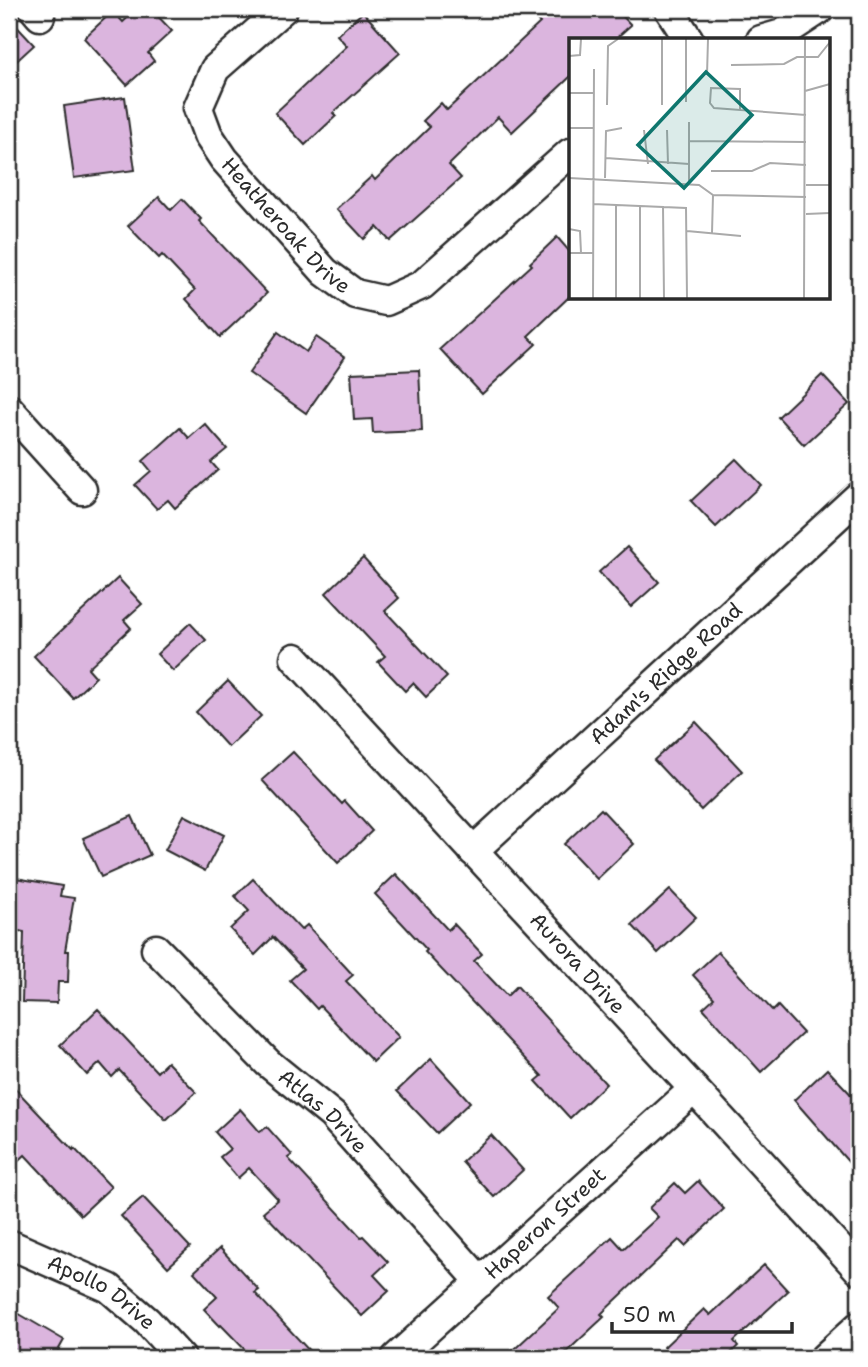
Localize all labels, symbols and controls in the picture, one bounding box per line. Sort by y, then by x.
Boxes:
inset map [569,38,830,299]
street label: Heatheroak Drive [215,151,356,300]
street label: Adam's Ridge Road [583,596,748,751]
street label: Aurora Drive [524,906,632,1020]
street label: Atlas Drive [272,1063,374,1159]
street label: Haperon Street [478,1161,612,1286]
street label: Apollo Drive [43,1249,162,1336]
scale bar [612,1290,793,1334]
text: 50 m [623,1301,676,1329]

